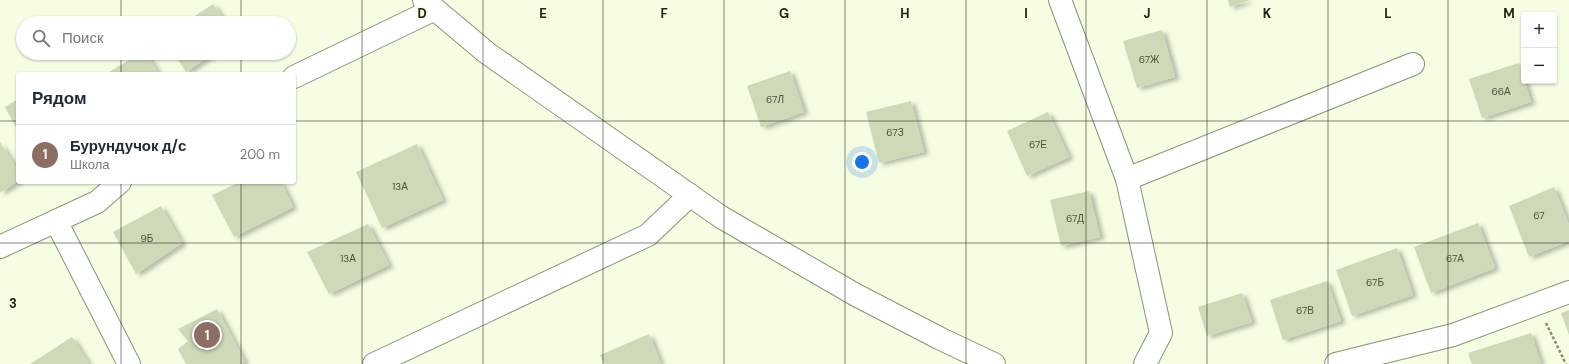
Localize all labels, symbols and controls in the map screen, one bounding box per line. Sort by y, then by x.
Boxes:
text: D [417,5,427,22]
text: E [539,5,547,22]
text: F [660,5,668,22]
text: G [779,5,789,22]
text: H [900,5,910,22]
text: I [1024,5,1028,22]
text: J [1143,5,1151,22]
text: K [1263,5,1272,22]
text: L [1384,5,1392,22]
text: M [1503,5,1515,22]
map controls [1521,12,1557,84]
button: + [1521,12,1557,48]
search box [16,16,296,60]
icon: search [30,27,52,49]
text: Поиск [62,28,104,48]
button: − [1521,48,1557,84]
house number: 67Ж [1139,53,1160,66]
house number: 66А [1491,85,1511,98]
text: Рядом [32,87,87,109]
house number: 67Л [766,93,784,106]
house number: 67З [886,126,904,139]
text: Бурундучок д/с [70,136,186,156]
house number: 67Е [1029,138,1047,151]
text: 1 [43,146,47,163]
text: 200 m [240,146,280,163]
your location [852,152,872,172]
text: Школа [70,156,110,173]
house number: 13А [392,180,408,193]
house number: 67 [1533,209,1545,222]
house number: 67Д [1066,212,1084,225]
house number: 9Б [141,232,154,245]
house number: 13А [340,252,356,265]
house number: 67А [1446,252,1464,265]
house number: 67Б [1366,276,1384,289]
text: 3 [9,295,17,312]
house number: 67В [1296,304,1314,317]
pin: 1 [194,320,220,350]

